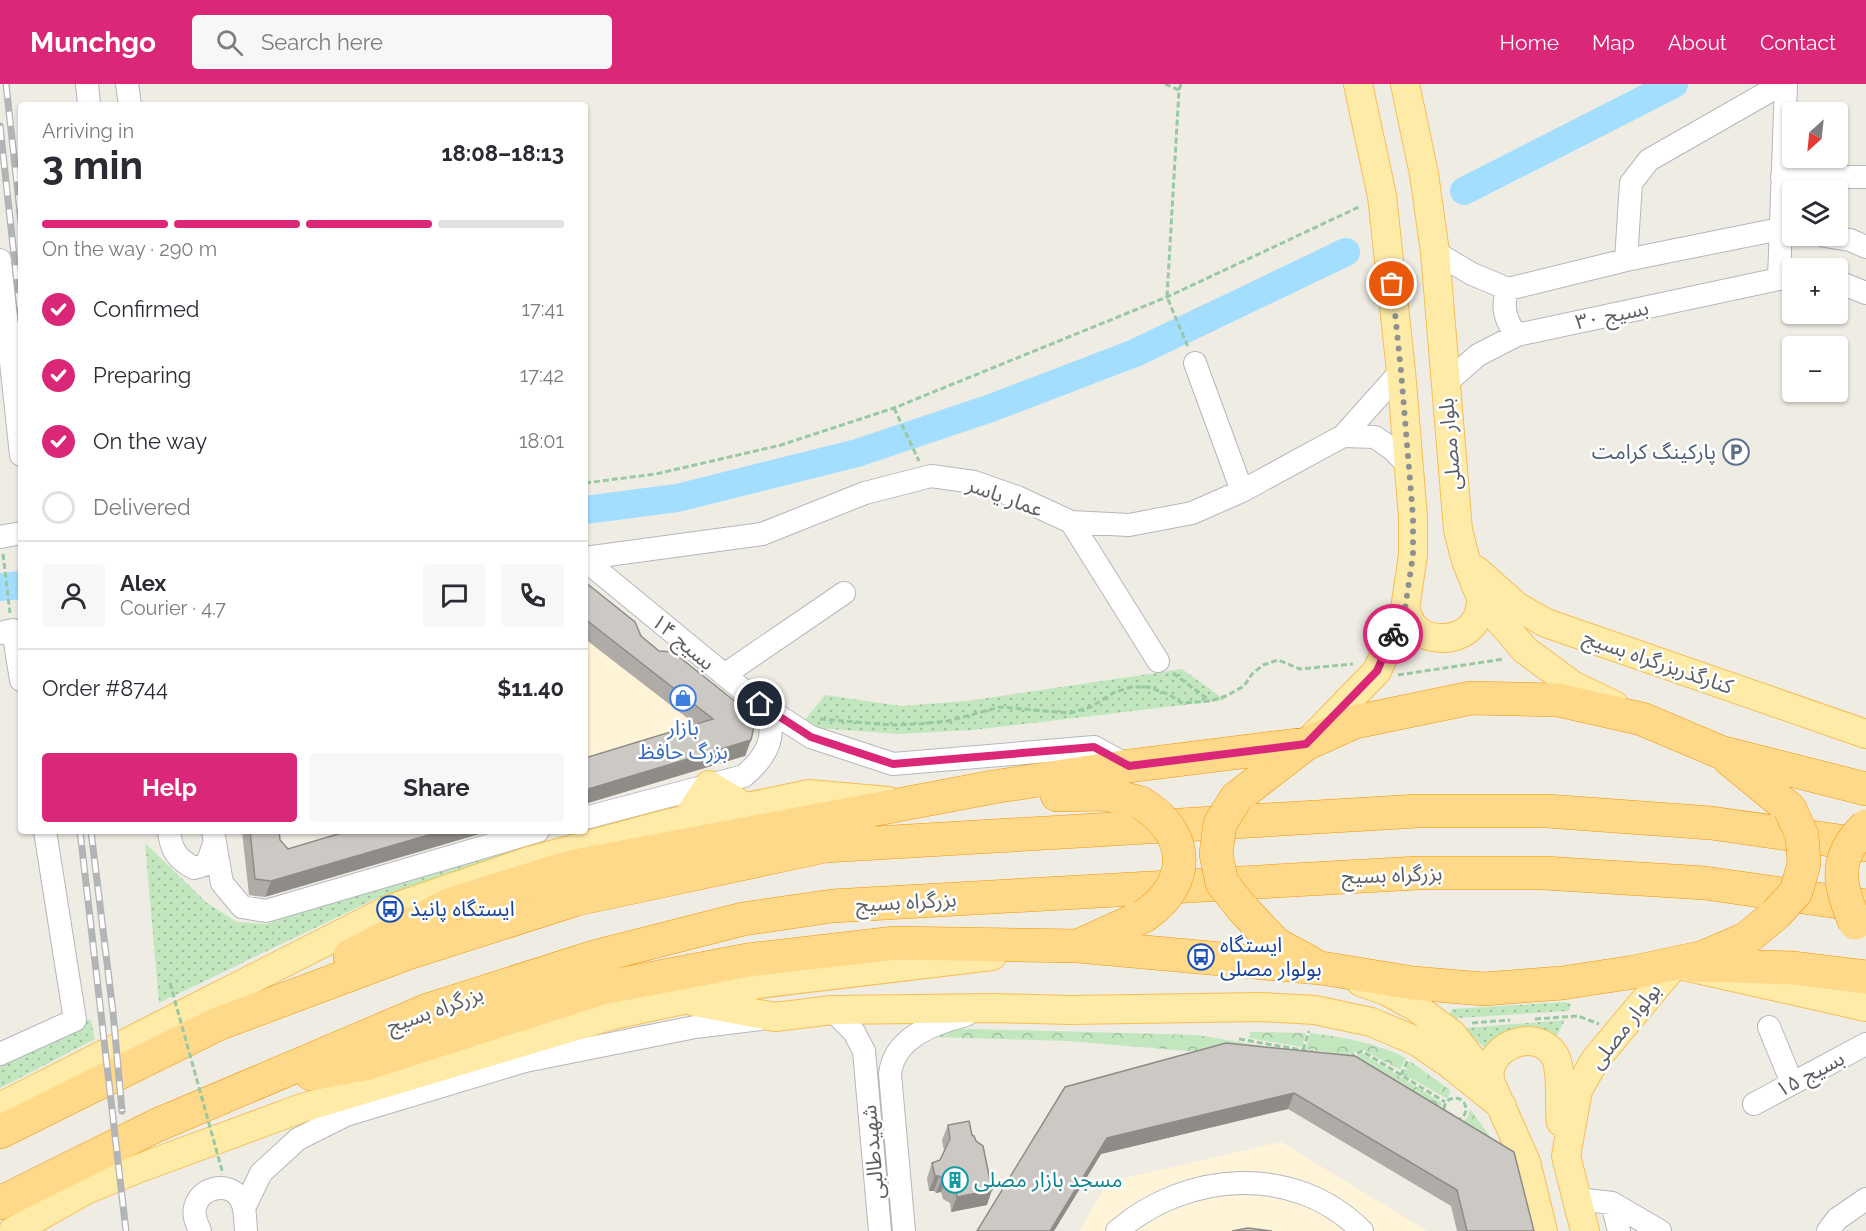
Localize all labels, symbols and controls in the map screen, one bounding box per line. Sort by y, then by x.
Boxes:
search box [192,15,612,69]
text: Munchgo [30,26,156,59]
icon: search [213,26,246,59]
text: Search here [261,29,383,55]
text: Home [1500,30,1559,55]
text: Map [1592,30,1635,55]
text: About [1668,30,1727,55]
text: Contact [1760,30,1836,55]
north arrow [1782,102,1848,168]
map controls [1782,102,1848,402]
text: Arriving in [42,119,134,143]
text: 18:08–18:13 [442,140,564,166]
text: 3 min [42,142,143,188]
button: layers [1782,180,1848,246]
text: On the way · 290 m [42,237,217,261]
pin [1366,258,1417,309]
button: + [1782,258,1848,324]
icon: bag [1375,267,1408,300]
icon: check [42,293,75,326]
street label: بسیج ۳۰ [1573,295,1651,337]
text: Confirmed [93,296,200,322]
text: 17:41 [522,297,564,321]
button: − [1782,336,1848,402]
icon: check [42,359,75,392]
text: Preparing [93,362,191,388]
text: 17:42 [520,363,564,387]
street label: بلوار مصلی [1433,397,1466,491]
icon: check [42,425,75,458]
text: On the way [93,428,207,454]
text: 18:01 [519,429,564,453]
parking icon: پارکینگ کرامت [1721,437,1751,467]
place label: پارکینگ کرامت [1592,439,1716,465]
street label: عمار یاسر [963,471,1047,522]
text: Delivered [93,494,191,520]
button: person [42,564,105,627]
button: chat [423,564,486,627]
button: phone [501,564,564,627]
text: Alex [120,570,166,596]
text: Courier · 4.7 [120,596,226,620]
courier [1363,604,1423,664]
street label: بسیج ۱۴ [645,608,720,677]
icon: bike [1377,618,1410,651]
street label: کنارگذربزرگراه بسیج [1579,624,1737,702]
text: Order #8744 [42,675,168,701]
text: $11.40 [497,675,564,701]
pin [734,678,785,729]
shop icon: بازار بزرگ حافظ [668,683,698,713]
icon: home [743,687,776,720]
place label: بازار بزرگ حافظ [638,715,728,764]
button: Help [42,753,297,822]
button: Share [309,753,564,822]
street label: بزرگراه بسیج [1341,860,1443,892]
street label: بزرگراه بسیج [855,886,957,920]
bus stop icon: ایستگاه پانیذ [375,894,405,924]
place label: ایستگاه پانیذ [410,896,515,922]
place label: ایستگاه بولوار مصلی [1220,932,1322,981]
bus stop icon: ایستگاه بولوار مصلی [1186,942,1216,972]
street label: بولوار مصلی [1583,978,1666,1073]
street label: بزرگراه بسیج [383,980,488,1041]
street label: بسیج ۱۵ [1771,1045,1850,1105]
street label: شهیدطالبی [856,1104,889,1200]
building icon: مسجد بازار مصلی [940,1165,970,1195]
place label: مسجد بازار مصلی [974,1167,1123,1192]

